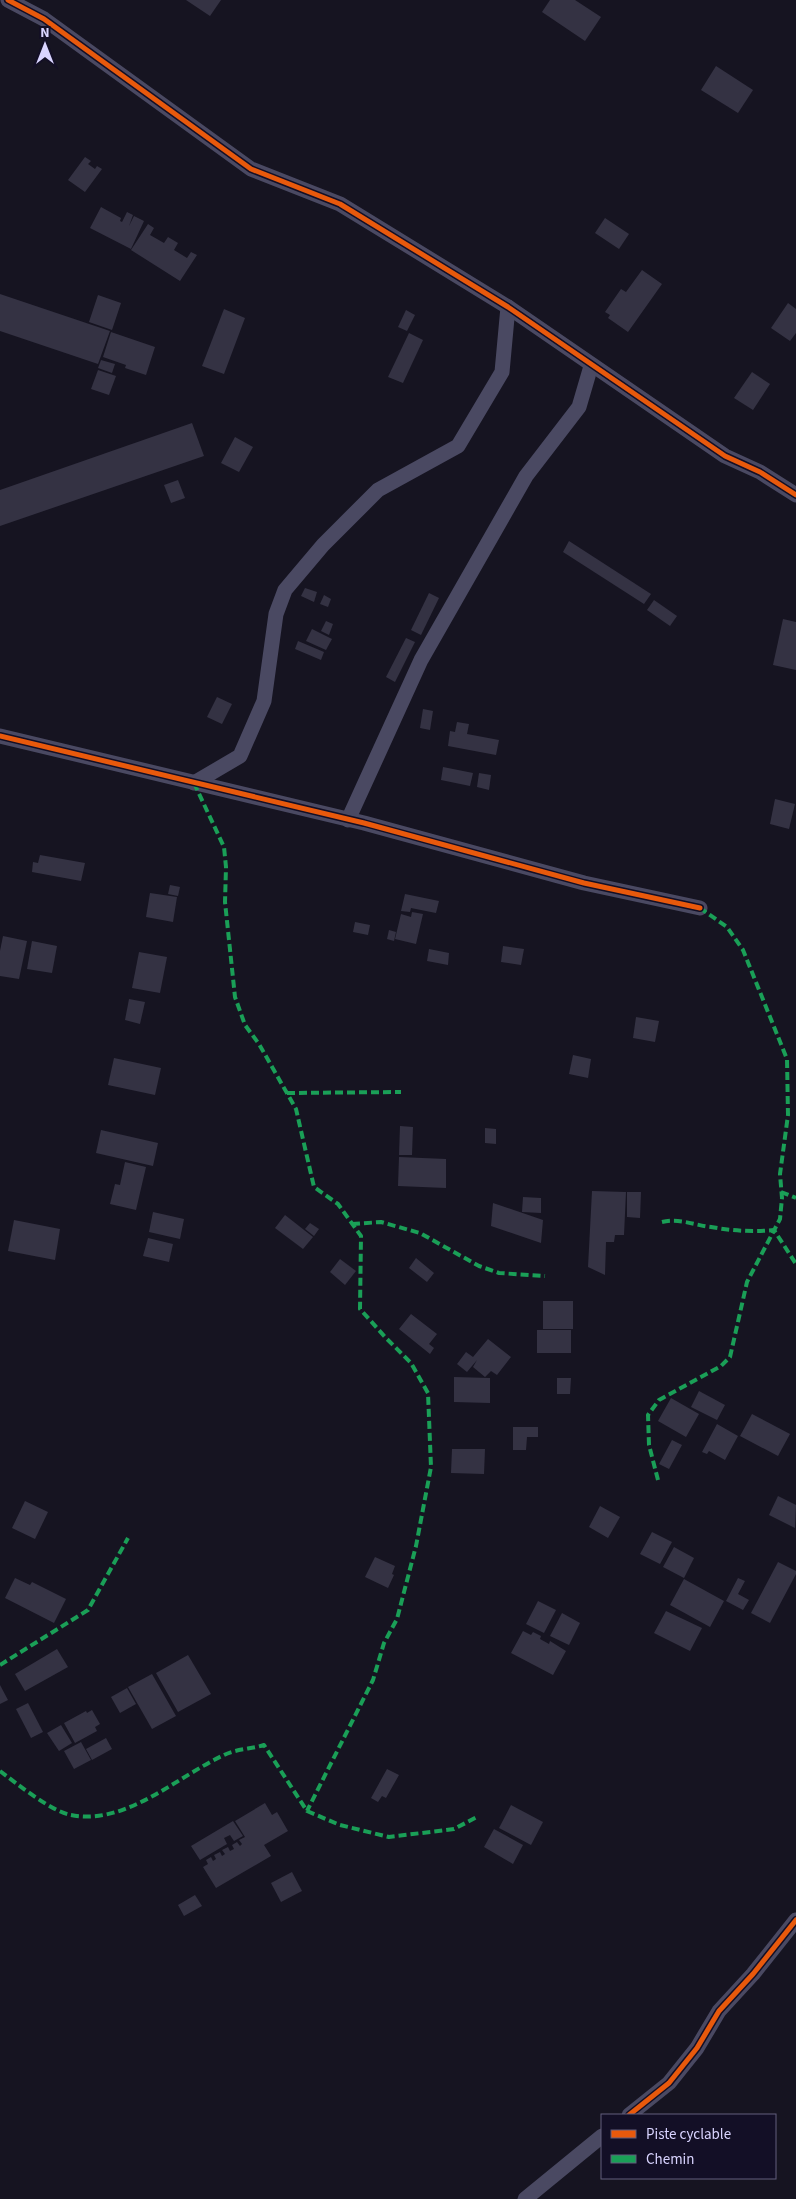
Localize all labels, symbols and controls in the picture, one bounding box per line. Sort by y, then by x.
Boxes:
north arrow [20,20,70,70]
text: N [40,23,50,43]
legend [601,2114,776,2179]
text: Piste cyclable [646,2124,731,2145]
text: Chemin [646,2149,695,2170]

